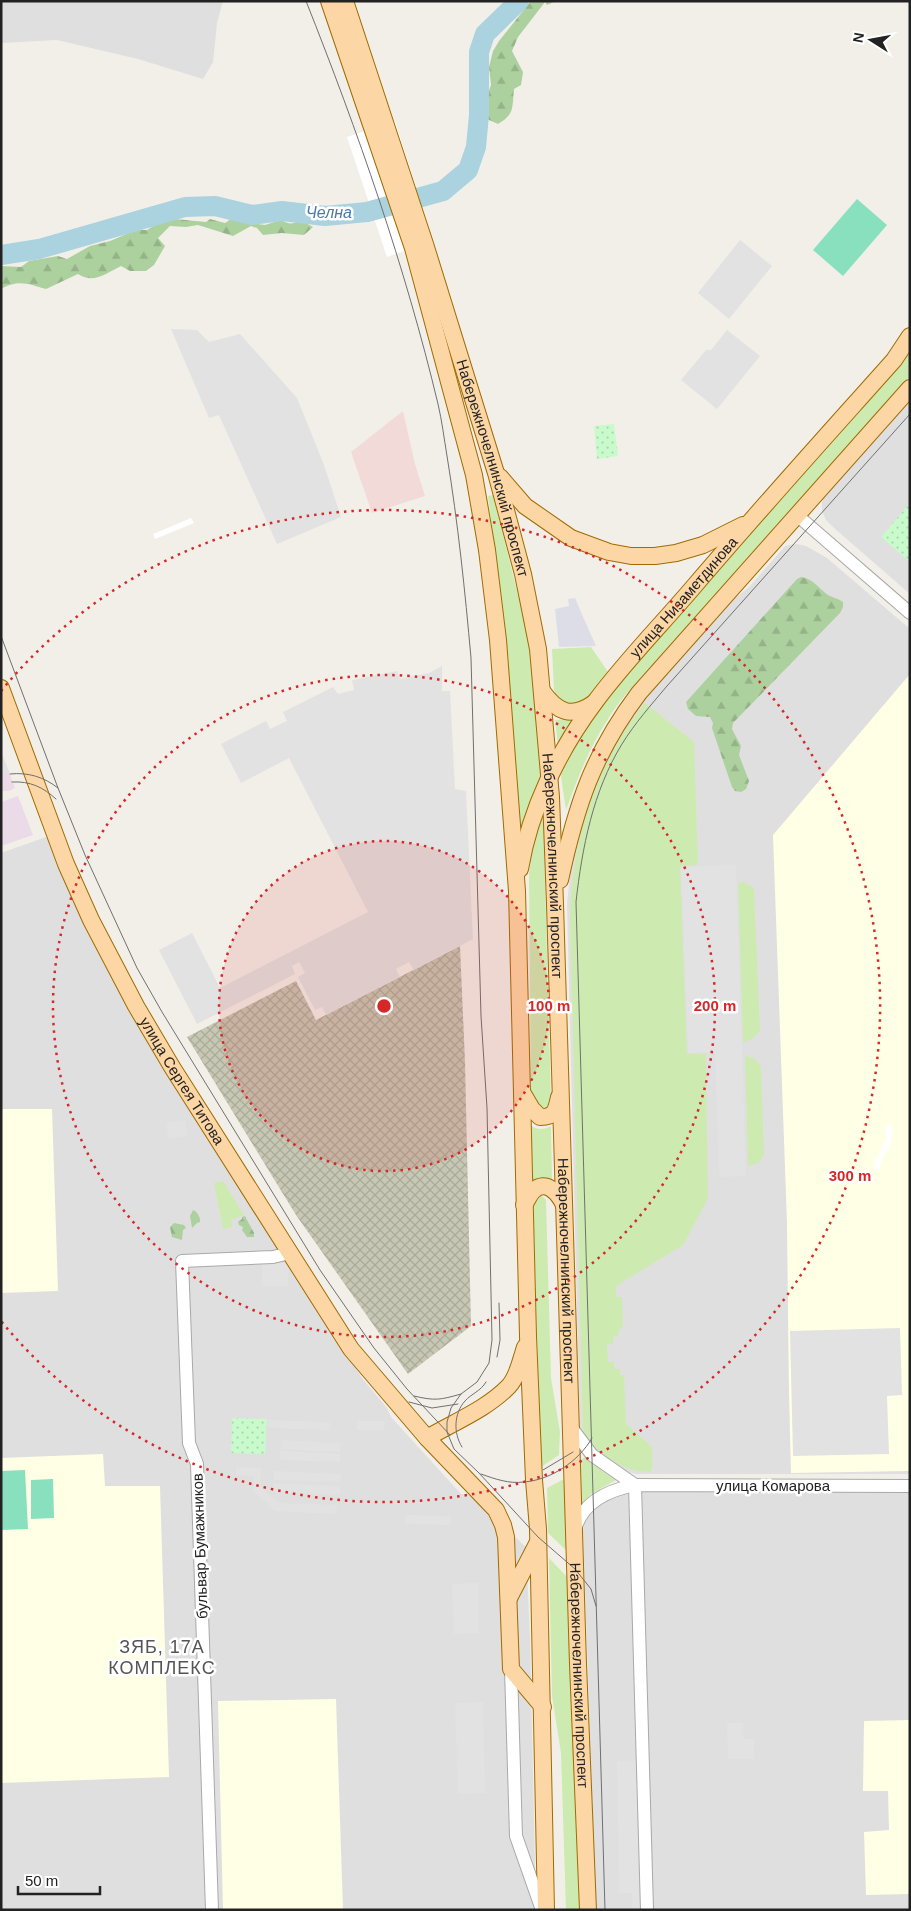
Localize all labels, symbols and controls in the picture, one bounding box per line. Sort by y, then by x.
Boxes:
north arrow [846,15,896,65]
text: N [849,31,867,44]
water label: Челна [306,204,352,221]
street label: Набережночелнинский проспект [453,357,532,579]
street label: улица Низаметдинова [626,533,741,661]
street label: Набережночелнинский проспект [539,752,566,979]
centre of rings [375,997,393,1015]
text: 100 m [528,997,570,1014]
text: 200 m [694,997,736,1014]
street label: улица Сергея Титова [137,1014,229,1148]
street label: Набережночелнинский проспект [555,1157,579,1384]
text: 300 m [829,1167,871,1184]
street label: бульвар Бумажников [188,1473,211,1619]
street label: улица Комарова [716,1477,831,1494]
street label: Набережночелнинский проспект [567,1562,592,1789]
district label: ЗЯБ, 17А КОМПЛЕКС [108,1637,216,1678]
scale bar [18,1864,100,1896]
text: 50 m [25,1872,58,1889]

